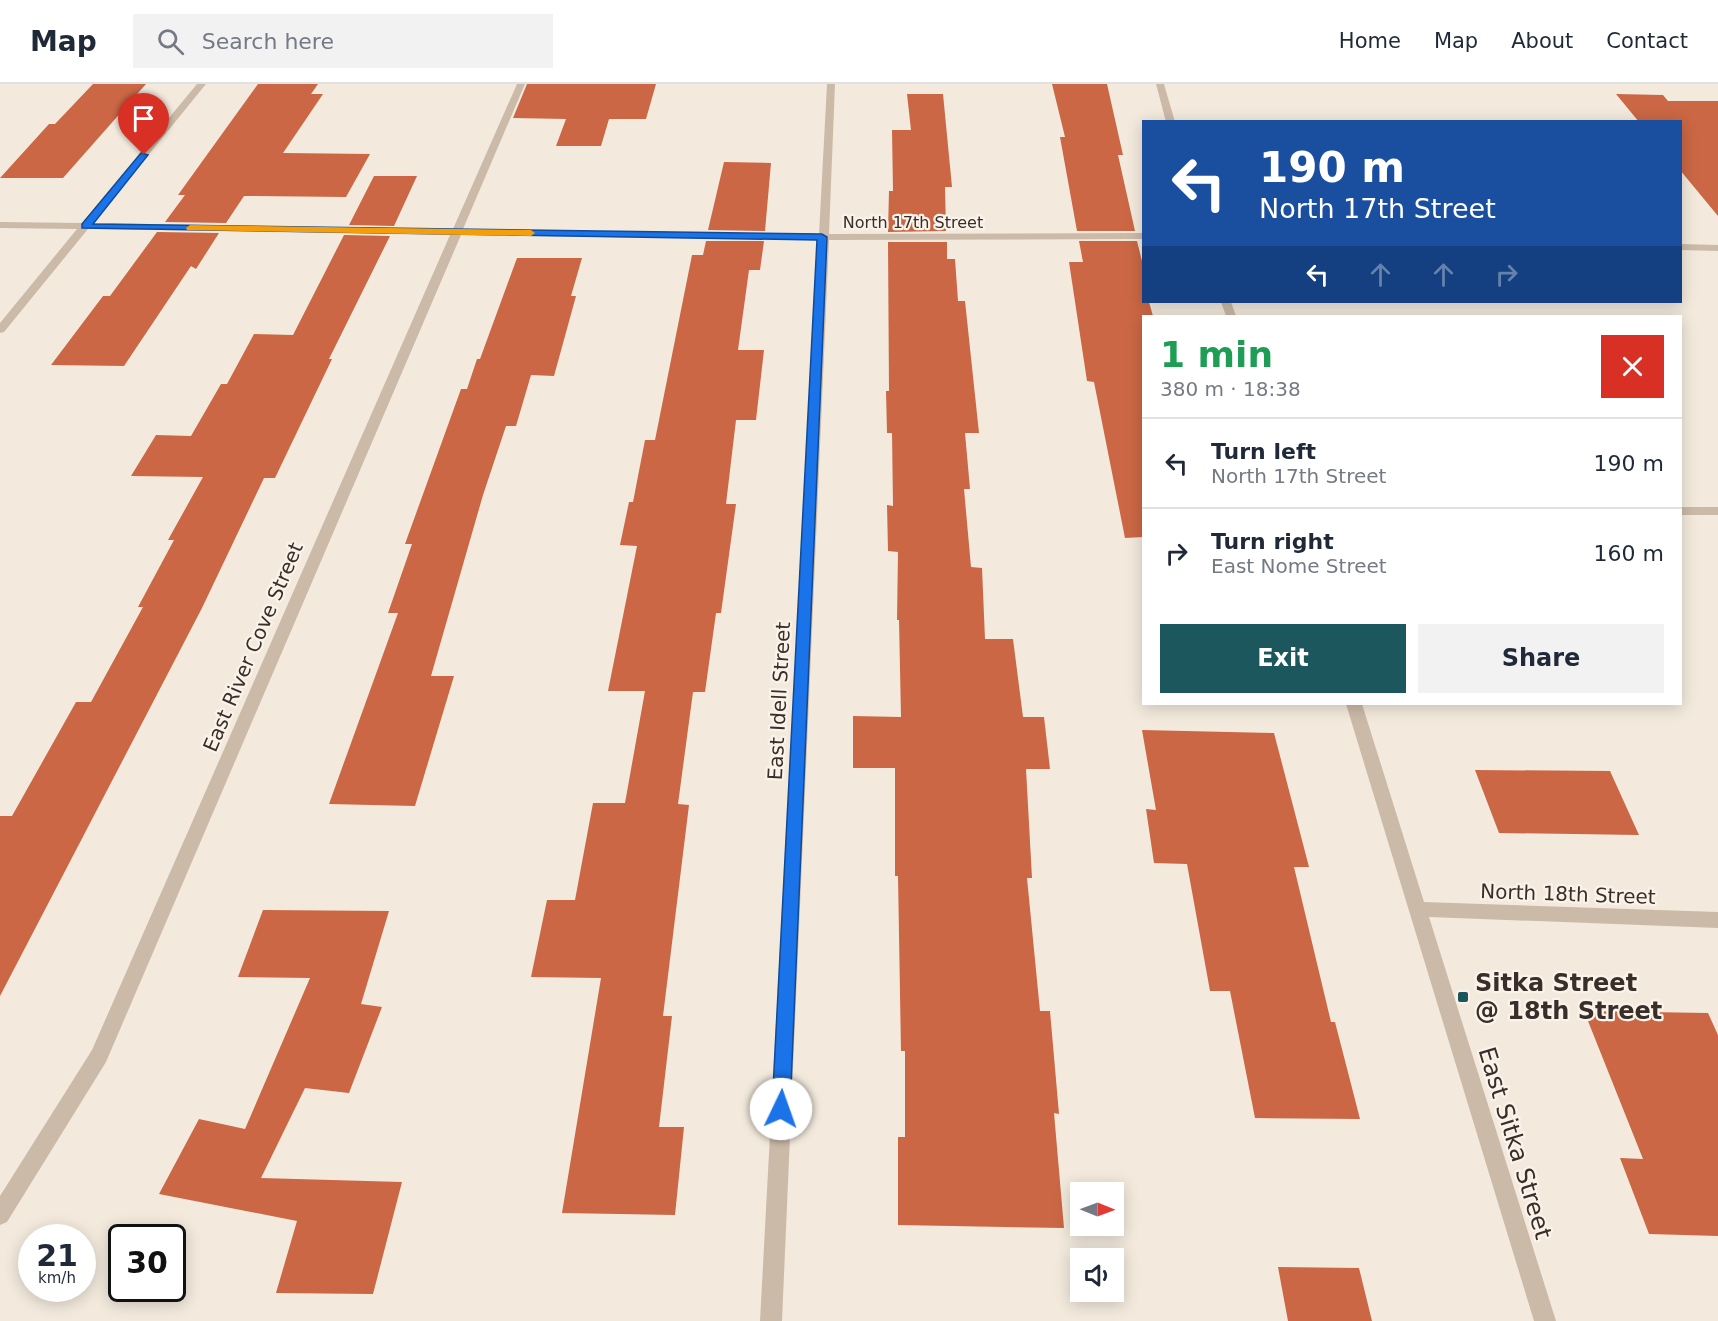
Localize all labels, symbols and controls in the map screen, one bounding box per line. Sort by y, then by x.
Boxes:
search box [133,14,553,68]
text: Map [30,25,97,58]
icon: search [154,25,187,58]
text: Search here [202,29,334,54]
text: Home [1339,29,1401,53]
text: Map [1434,29,1478,53]
text: About [1511,29,1573,53]
text: Contact [1606,29,1688,53]
pin [118,93,169,155]
icon: arrive [127,102,160,135]
text: 190 m [1259,143,1405,192]
icon: left [1160,144,1238,222]
text: North 17th Street [1259,193,1496,224]
street label: North 17th Street [843,213,983,232]
icon: left [1301,258,1334,291]
icon: ahead [1364,258,1397,291]
icon: ahead [1427,258,1460,291]
icon: right [1490,258,1523,291]
text: 1 min [1160,334,1273,375]
button: close [1601,335,1664,398]
text: 380 m · 18:38 [1160,377,1301,401]
text: Turn left [1211,439,1316,464]
icon: left [1160,447,1193,480]
text: 190 m [1594,451,1664,476]
text: North 17th Street [1211,464,1386,488]
text: Turn right [1211,529,1334,554]
icon: right [1160,537,1193,570]
street label: East River Cove Street [198,539,308,755]
text: 160 m [1594,541,1664,566]
text: East Nome Street [1211,554,1387,578]
street label: East Idell Street [763,621,795,781]
button: Exit [1160,624,1406,693]
button: Share [1418,624,1664,693]
street label: North 18th Street [1480,879,1656,909]
place label: Sitka Street @ 18th Street [1475,969,1662,1025]
marker: Sitka Street @ 18th Street [1456,990,1470,1004]
street label: East Sitka Street [1472,1044,1558,1242]
position arrow [749,1077,813,1141]
north arrow [1070,1182,1124,1236]
map controls [1070,1182,1124,1302]
speed limit sign: 30 [108,1224,186,1302]
text: 21 [36,1238,78,1273]
button: sound [1070,1248,1124,1302]
text: km/h [38,1269,76,1287]

